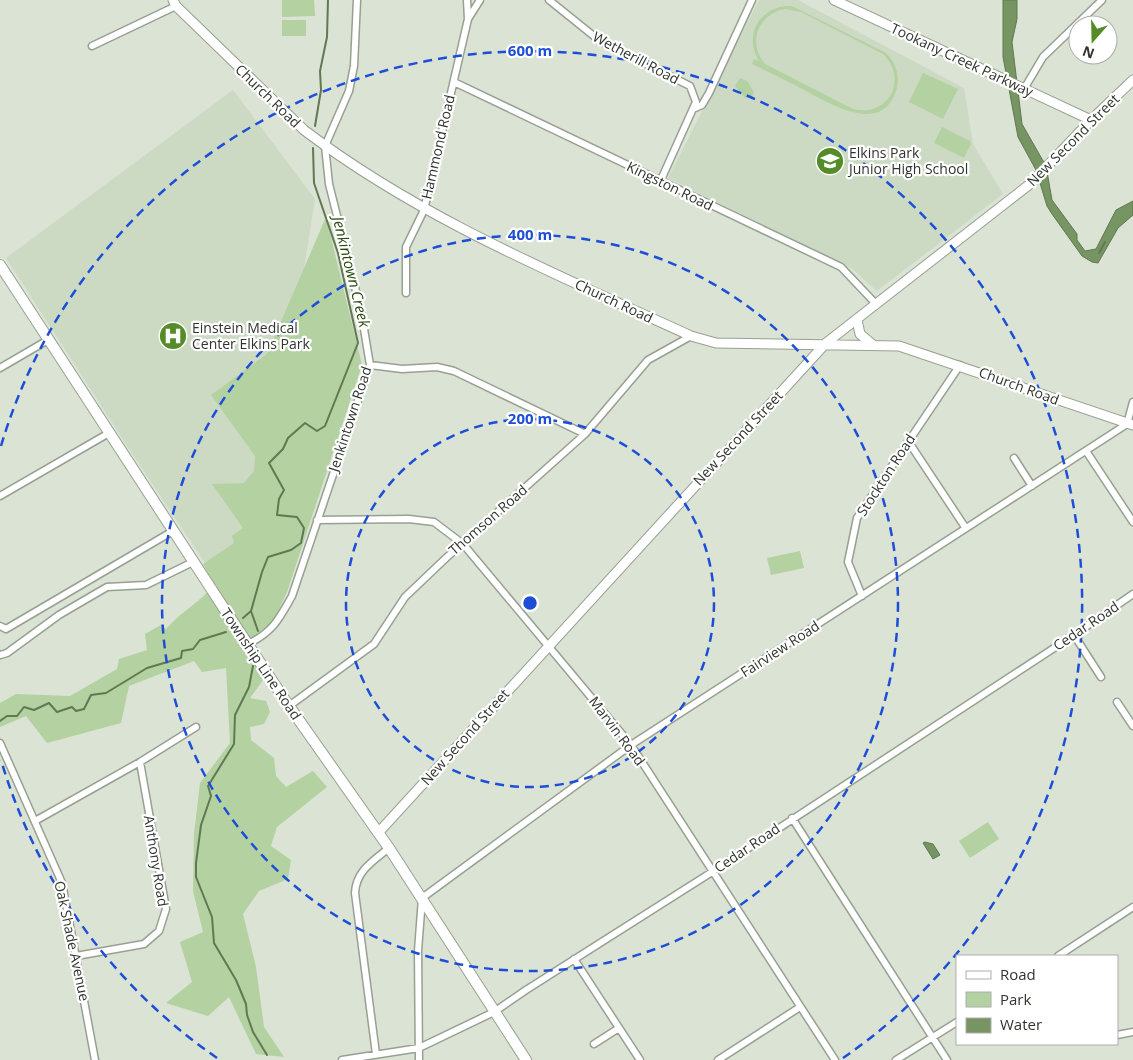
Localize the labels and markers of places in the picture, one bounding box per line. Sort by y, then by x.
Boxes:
place label: Elkins Park Junior High School [847,143,968,178]
school or university icon: Elkins Park Junior High School [815,146,845,176]
place label: Einstein Medical Center Elkins Park [192,318,310,353]
hospital icon: Einstein Medical Center Elkins Park [158,321,188,351]
centre of rings [521,594,539,612]

